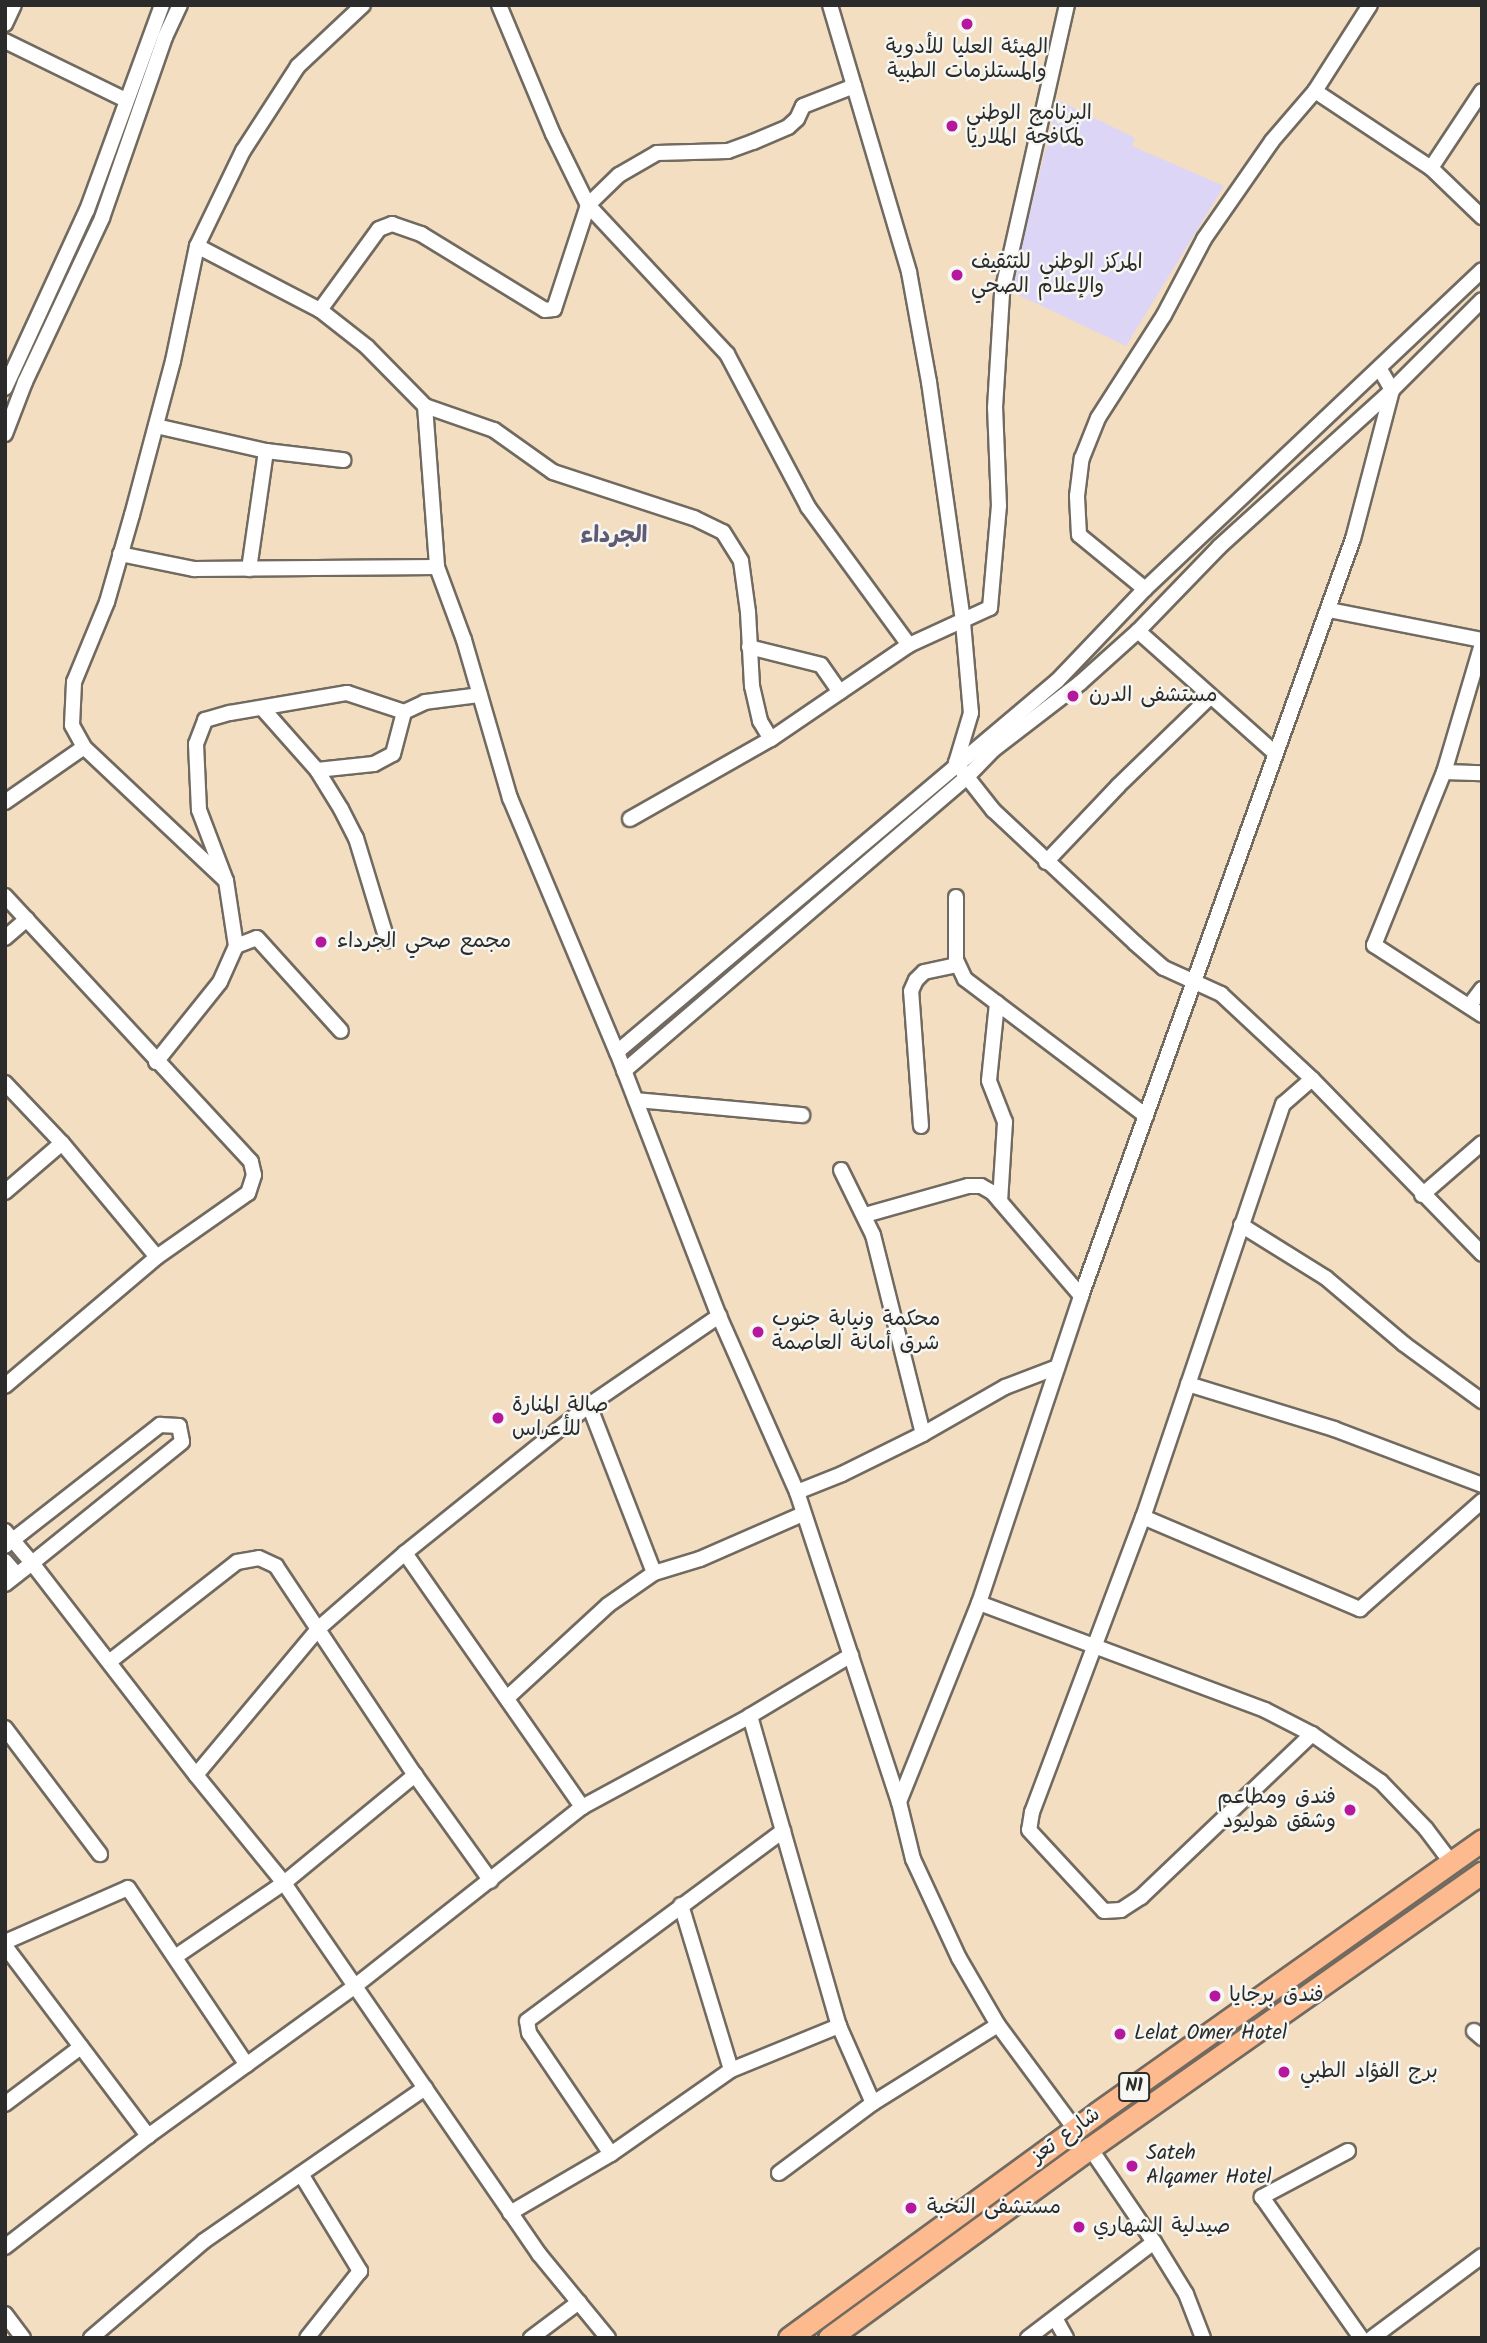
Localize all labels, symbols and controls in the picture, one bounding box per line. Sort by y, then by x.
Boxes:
marker: الهيئة العليا للأدوية والمستلزمات الطبية [959,16,975,32]
place label: الهيئة العليا للأدوية والمستلزمات الطبية [886,35,1048,85]
place label: البرنامج الوطني لمكافحة الملاريا [966,101,1092,151]
marker: البرنامج الوطني لمكافحة الملاريا [944,118,960,134]
place label: المركز الوطني للتثقيف والإعلام الصحي [971,250,1143,300]
marker: المركز الوطني للتثقيف والإعلام الصحي [949,267,965,283]
district label: الجرداء [580,522,648,550]
place label: مستشفى الدرن [1089,683,1217,709]
marker: مستشفى الدرن [1063,686,1083,706]
place label: مجمع صحي الجرداء [337,929,511,955]
marker: مجمع صحي الجرداء [311,932,331,952]
place label: محكمة ونيابة جنوب شرق أمانة العاصمة [772,1307,940,1357]
marker: محكمة ونيابة جنوب شرق أمانة العاصمة [750,1324,766,1340]
place label: صالة المنارة للأعراس [512,1393,608,1443]
marker: صالة المنارة للأعراس [490,1410,506,1426]
place label: فندق ومطاعم وشقق هوليود [1217,1785,1336,1835]
marker: فندق ومطاعم وشقق هوليود [1342,1802,1358,1818]
place label: فندق برجايا [1229,1983,1324,2009]
marker: فندق برجايا [1207,1988,1223,2004]
place label: Lelat Omer Hotel [1134,2021,1287,2047]
marker: Lelat Omer Hotel [1112,2026,1128,2042]
place label: برج الفؤاد الطبي [1300,2059,1438,2085]
marker: برج الفؤاد الطبي [1274,2062,1294,2082]
road number: N1 [1116,2072,1152,2102]
street label: شارع تعز [1026,2102,1106,2170]
place label: Sateh Alqamer Hotel [1146,2141,1272,2191]
marker: Sateh Alqamer Hotel [1124,2158,1140,2174]
place label: مستشفى النخبة [927,2195,1061,2221]
marker: مستشفى النخبة [901,2198,921,2218]
place label: صيدلية الشهاري [1093,2214,1230,2240]
marker: صيدلية الشهاري [1071,2219,1087,2235]

